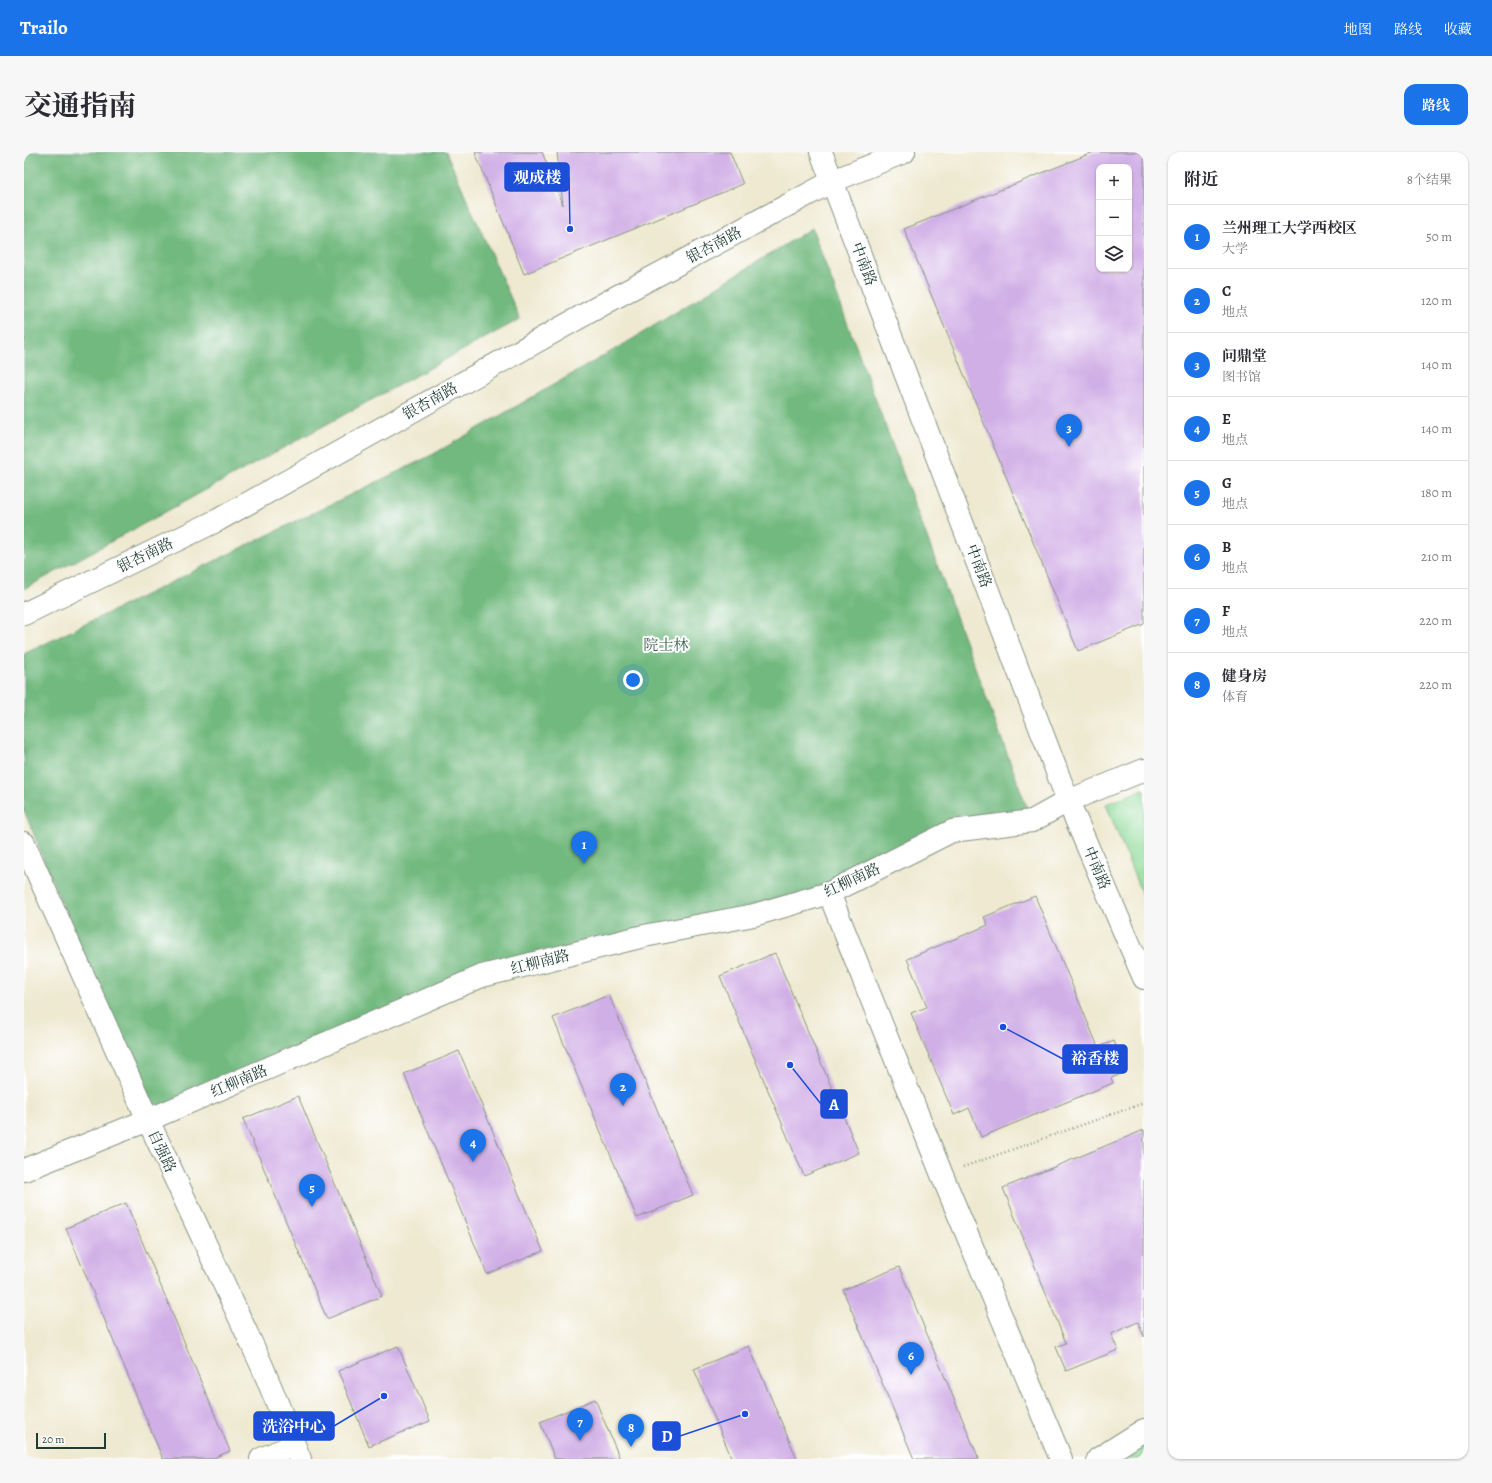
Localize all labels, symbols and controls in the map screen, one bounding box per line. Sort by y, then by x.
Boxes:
text: Trailo [20,15,68,41]
text: 地图 [1344,20,1372,39]
text: 路线 [1394,20,1422,39]
text: 收藏 [1444,20,1472,39]
button: 路线 [1404,84,1468,125]
text: 交通指南 [24,87,136,125]
callout: 观成楼 [505,163,569,191]
map controls [1096,164,1132,272]
button: + [1096,164,1132,200]
text: 观成楼 [513,167,561,189]
text: 附近 [1184,168,1218,191]
text: 8个结果 [1407,171,1452,188]
button: − [1096,200,1132,236]
text: 兰州理工大学西校区 [1222,218,1357,238]
street label: 银杏南路 [683,222,745,268]
text: 1 [1195,228,1199,245]
text: 50 m [1426,228,1452,245]
button: layers [1096,236,1132,272]
street label: 中南路 [847,239,881,289]
text: 大学 [1222,240,1248,257]
text: C [1222,281,1231,301]
text: 2 [1194,292,1200,309]
text: 120 m [1421,292,1452,309]
text: 地点 [1222,303,1248,320]
text: 问鼎堂 [1222,346,1267,366]
text: 3 [1194,356,1200,373]
text: 140 m [1421,356,1452,373]
text: 图书馆 [1222,368,1261,385]
street label: 银杏南路 [399,378,461,424]
text: E [1222,409,1231,429]
pin: 3 [1056,414,1082,447]
text: 4 [1194,420,1200,437]
text: 140 m [1421,420,1452,437]
text: 地点 [1222,431,1248,448]
text: G [1222,473,1232,493]
text: 5 [1194,484,1200,501]
text: 180 m [1421,484,1452,501]
text: 地点 [1222,495,1248,512]
street label: 银杏南路 [114,533,176,577]
text: B [1222,537,1231,557]
street label: 中南路 [962,541,996,591]
text: 6 [1194,548,1200,565]
text: 210 m [1421,548,1452,565]
text: 地点 [1222,559,1248,576]
text: F [1222,601,1230,621]
text: 7 [1194,612,1200,629]
text: 220 m [1419,612,1452,629]
text: 地点 [1222,623,1248,640]
park label: 院士林 [643,635,689,655]
text: 健身房 [1222,666,1267,686]
your location [623,670,643,690]
text: 8 [1194,676,1200,693]
text: 220 m [1419,676,1452,693]
text: 体育 [1222,688,1248,705]
pin: 1 [571,831,597,864]
street label: 中南路 [1079,843,1115,893]
street label: 红柳南路 [821,858,883,902]
street label: 红柳南路 [508,945,572,979]
callout: 裕香楼 [1063,1045,1127,1073]
text: 裕香楼 [1071,1048,1119,1070]
street label: 红柳南路 [207,1060,271,1102]
pin: 2 [610,1073,636,1106]
callout: A [821,1090,847,1118]
text: A [828,1094,840,1116]
street label: 自强路 [143,1126,181,1176]
pin: 4 [460,1129,486,1162]
pin: 5 [299,1174,325,1207]
pin: 6 [898,1342,924,1375]
pin: 7 [567,1408,593,1441]
callout: 洗浴中心 [254,1412,334,1440]
pin: 8 [618,1414,644,1447]
text: 洗浴中心 [262,1416,326,1438]
callout: D [653,1422,680,1450]
text: D [661,1426,673,1448]
scale bar [36,1431,106,1450]
text: 20 m [42,1432,64,1447]

